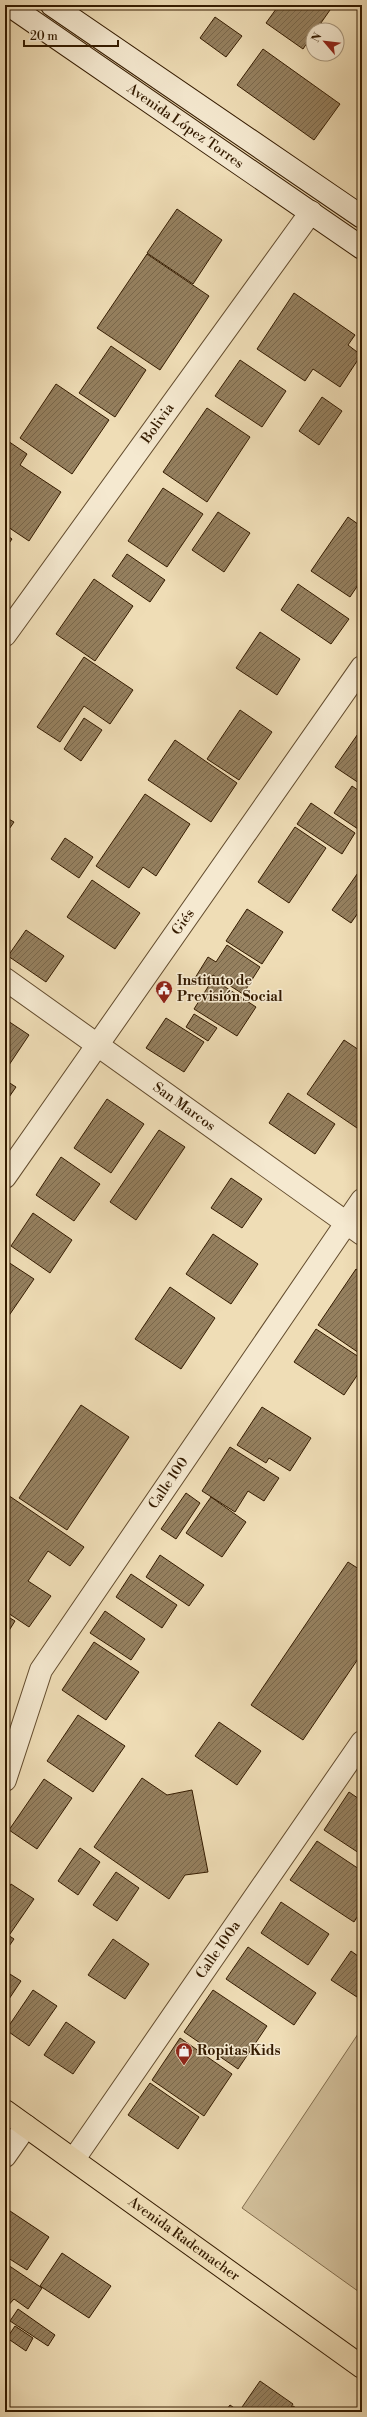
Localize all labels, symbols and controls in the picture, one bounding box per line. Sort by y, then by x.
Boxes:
scale bar [24,22,118,48]
north arrow [305,22,345,62]
text: 20 m [30,29,58,44]
text: N [309,30,325,45]
street label: Avenida López Torres [123,79,247,173]
street label: Bolivia [137,399,179,448]
street label: Giés [168,906,199,939]
place label: Instituto de Previsión Social [177,972,283,1006]
public building icon: Instituto de Previsión Social [154,979,174,1004]
street label: San Marcos [149,1078,219,1135]
street label: Calle 100 [144,1454,193,1513]
street label: Calle 100a [192,1917,245,1982]
shop icon: Ropitas Kids [174,2041,194,2066]
place label: Ropitas Kids [197,2042,281,2060]
street label: Avenida Rademacher [123,2192,243,2285]

